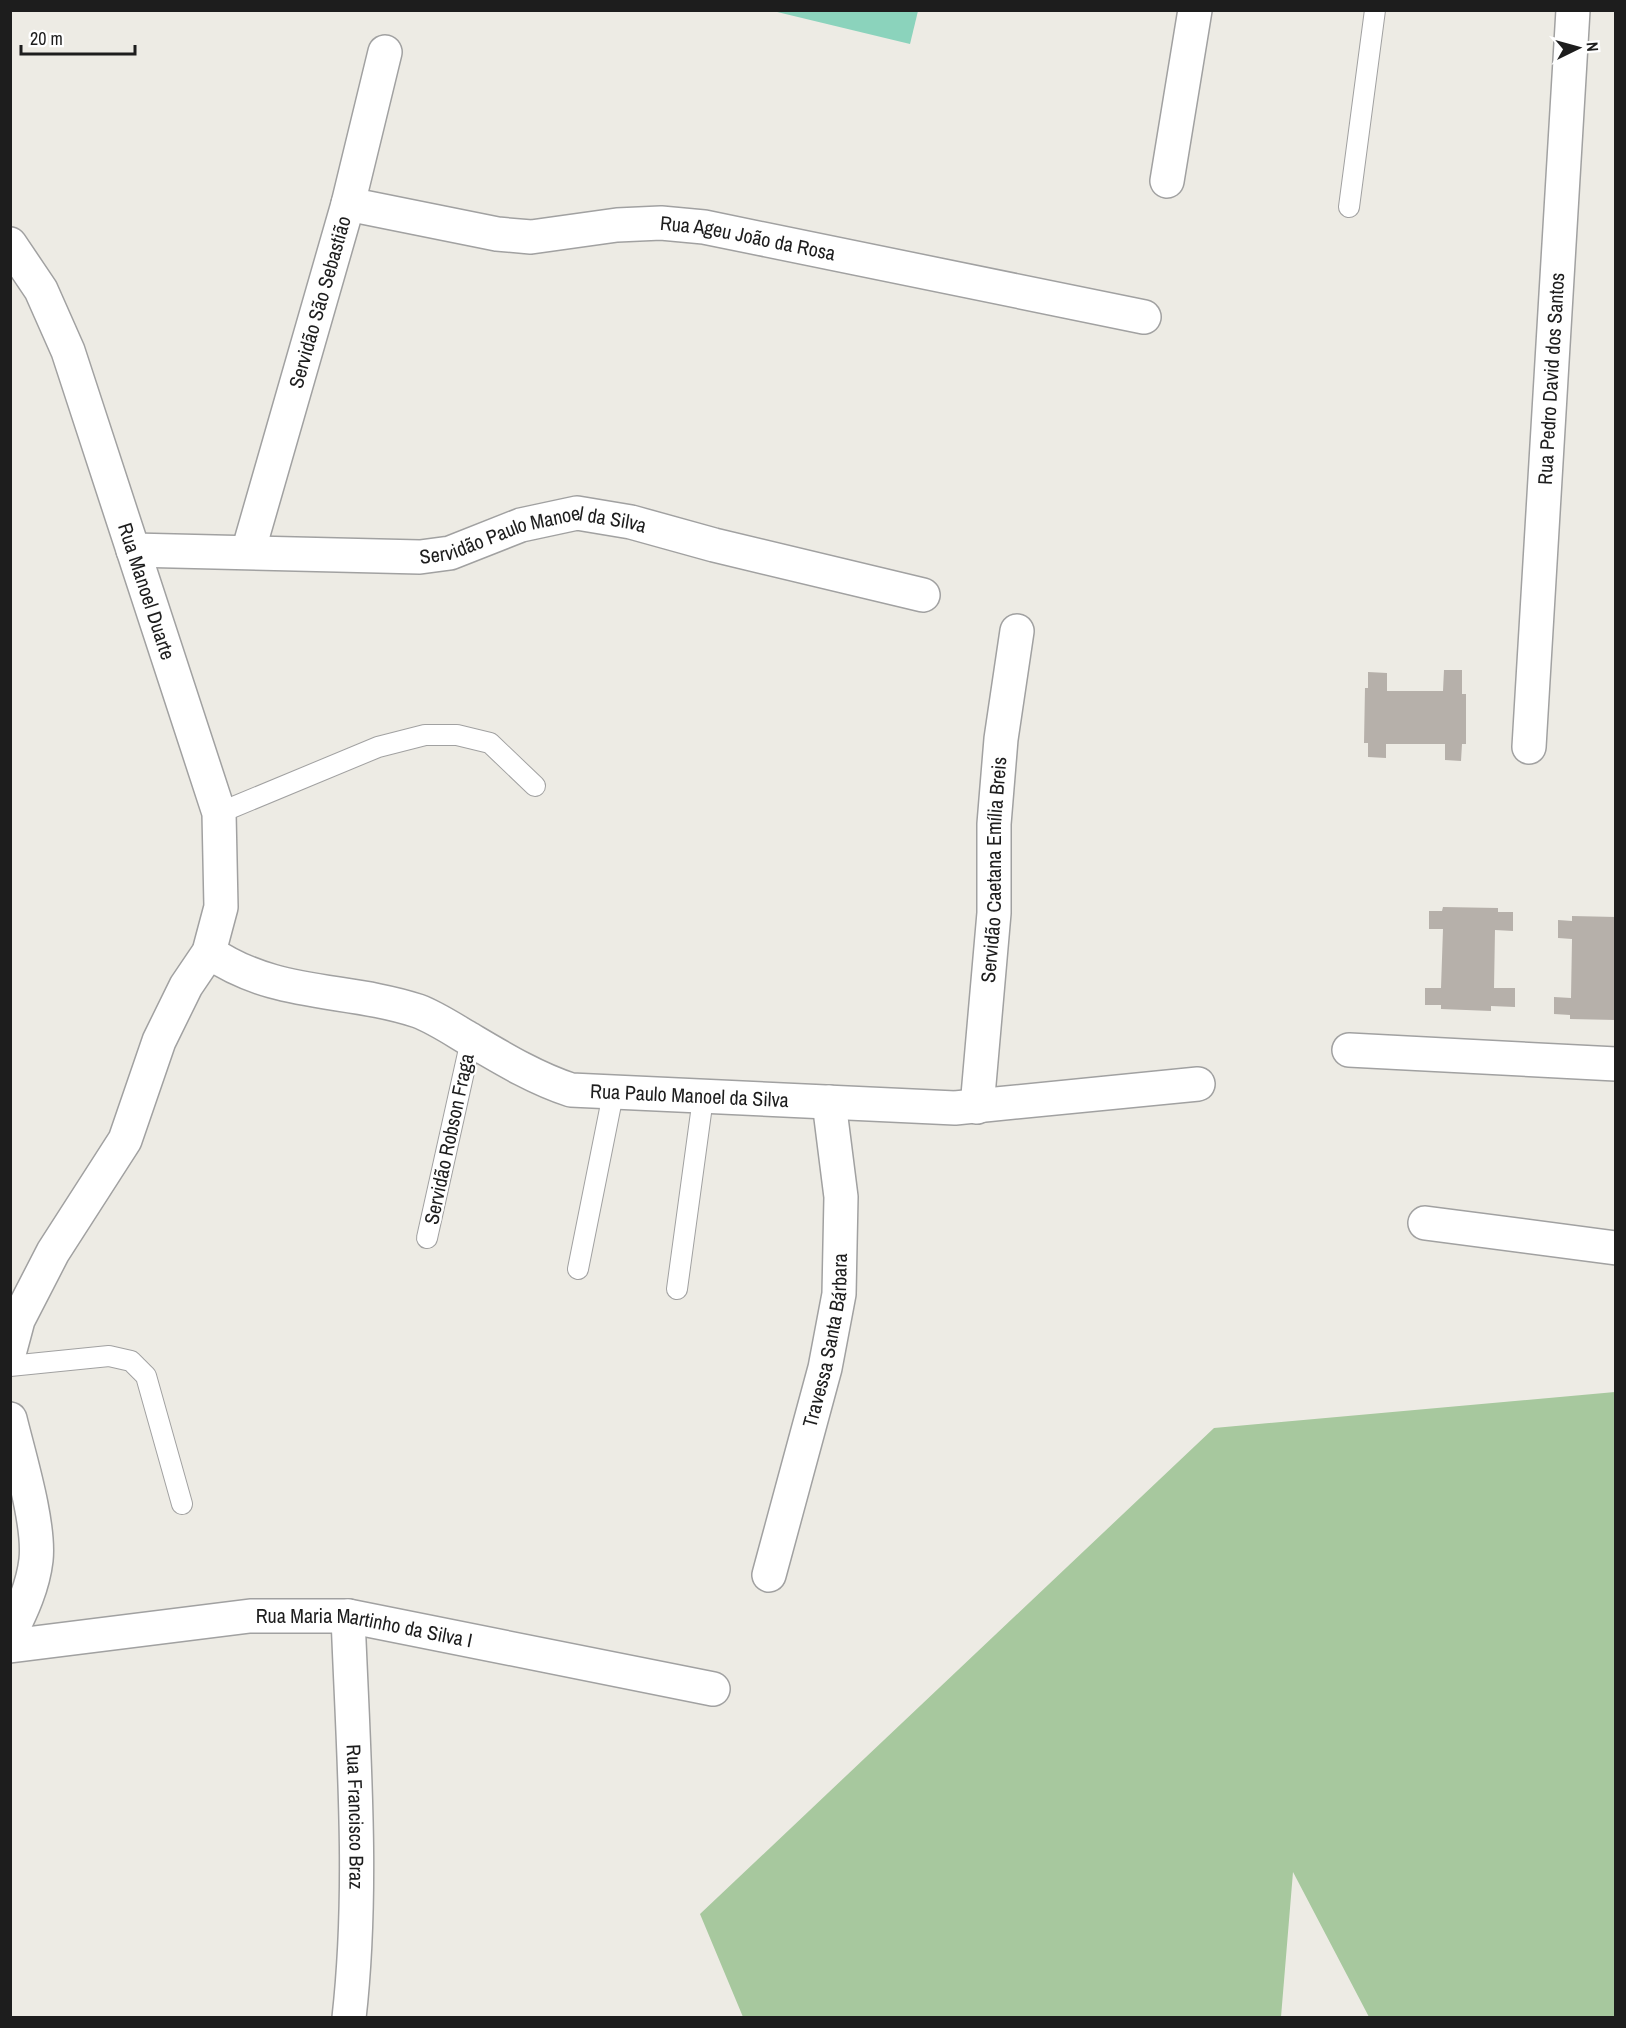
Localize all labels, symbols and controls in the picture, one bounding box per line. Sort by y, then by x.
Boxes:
scale bar [21,18,135,56]
north arrow [1548,18,1608,78]
text: 20 m [30,26,63,51]
text: N [1582,41,1604,52]
street label: Rua Ageu João da Rosa [659,209,838,267]
street label: Servidão São Sebastião [282,213,357,391]
street label: Rua Pedro David dos Santos [1531,272,1570,486]
street label: Servidão Paulo Manoel da Silva [418,499,650,570]
street label: Rua Manoel Duarte [112,519,182,663]
street label: Servidão Caetana Emília Breis [974,756,1012,984]
street label: Servidão Robson Fraga [417,1051,480,1227]
street label: Rua Paulo Manoel da Silva [590,1077,789,1113]
street label: Travessa Santa Bárbara [796,1253,853,1430]
street label: Rua Maria Martinho da Silva I [256,1602,475,1654]
street label: Rua Francisco Braz [341,1744,371,1889]

